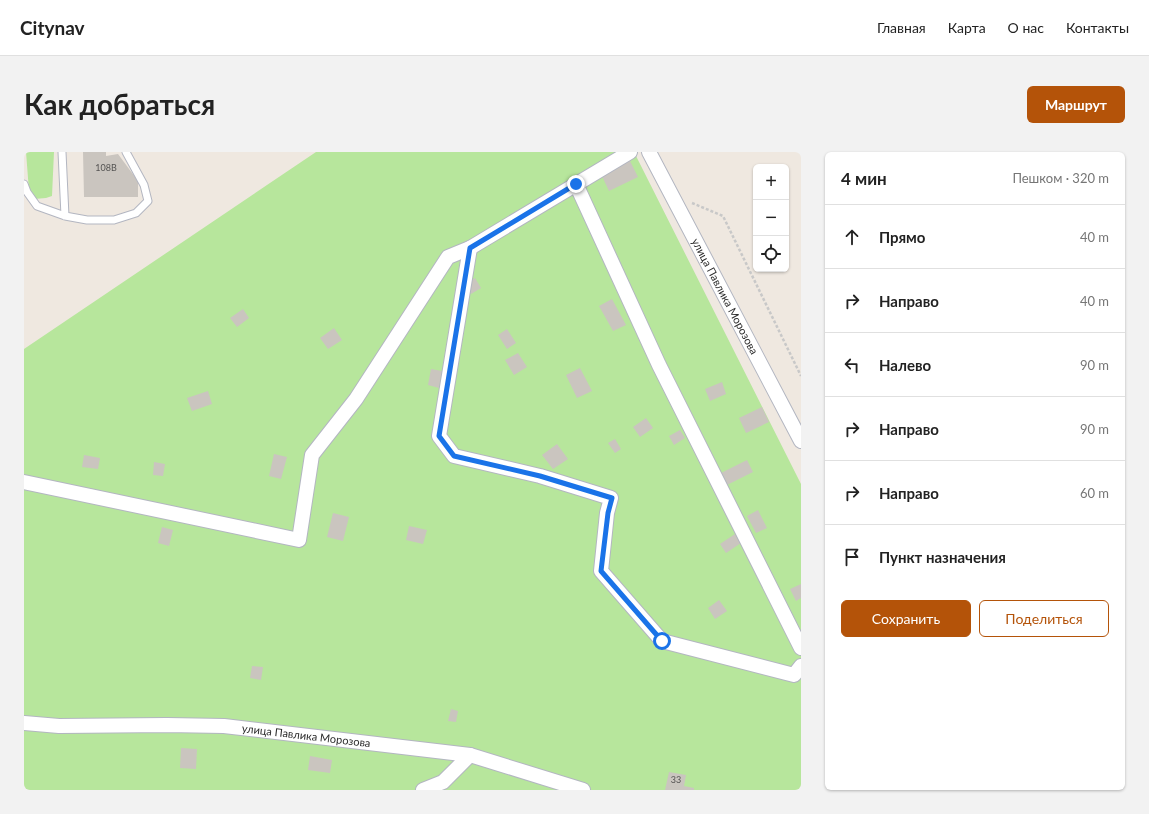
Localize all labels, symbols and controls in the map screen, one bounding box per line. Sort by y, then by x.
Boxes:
text: Citynav [20,16,85,39]
text: Главная [877,19,926,36]
text: Карта [948,19,986,36]
text: О нас [1008,19,1044,36]
text: Контакты [1066,19,1129,36]
button: Маршрут [1027,86,1125,123]
text: Как добраться [24,87,215,121]
house number: 108В [95,162,117,173]
map controls [753,164,789,272]
button: + [753,164,789,200]
text: 4 мин [841,168,887,189]
text: Пешком · 320 m [1012,170,1109,186]
route end [567,175,585,193]
button: − [753,200,789,236]
icon: ahead [841,226,863,248]
text: Прямо [879,228,925,246]
text: 40 m [1080,229,1109,245]
street label: улица Павлика Морозова [689,236,761,356]
button: locate [753,236,789,272]
icon: right [841,290,863,312]
text: Направо [879,292,939,310]
text: 40 m [1080,293,1109,309]
icon: left [841,354,863,376]
text: Налево [879,356,931,374]
text: 90 m [1080,357,1109,373]
icon: right [841,418,863,440]
text: Направо [879,420,939,438]
text: 90 m [1080,421,1109,437]
icon: right [841,482,863,504]
text: Направо [879,484,939,502]
text: 60 m [1080,485,1109,501]
icon: arrive [841,546,863,568]
text: Пункт назначения [879,548,1006,566]
button: Сохранить [841,600,971,637]
button: Поделиться [979,600,1109,637]
route start [653,632,671,650]
street label: улица Павлика Морозова [241,721,371,749]
house number: 33 [671,774,681,785]

